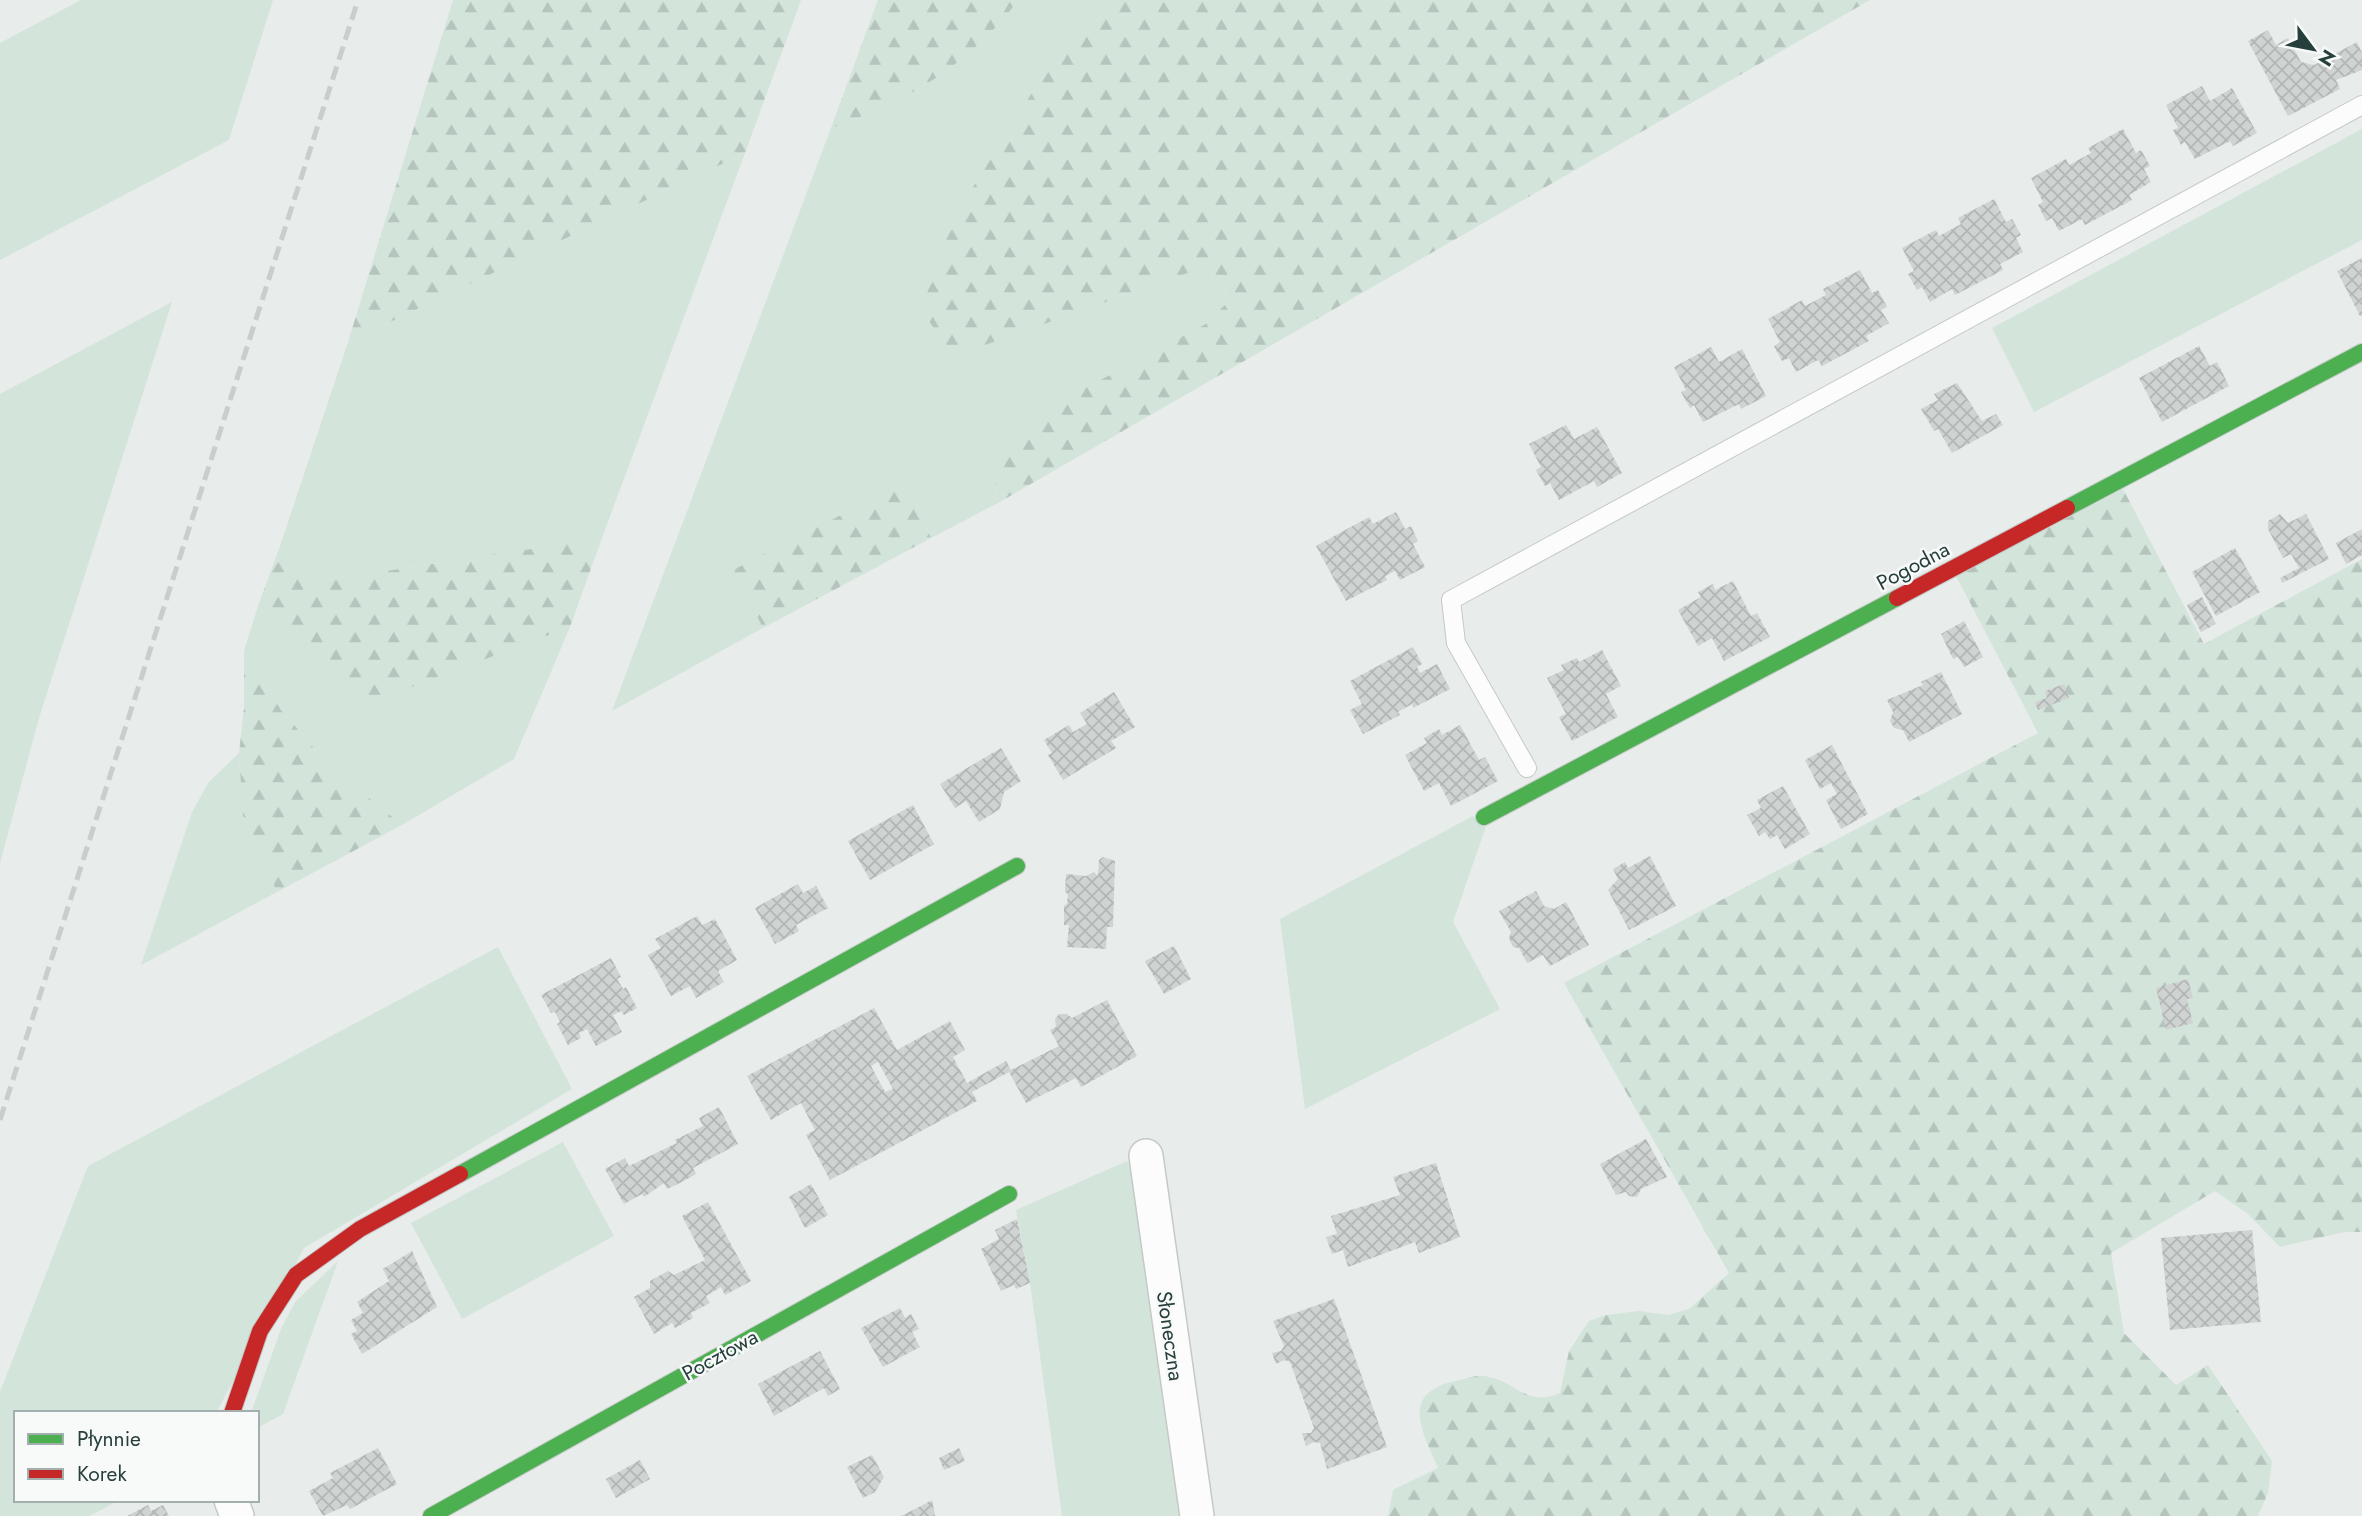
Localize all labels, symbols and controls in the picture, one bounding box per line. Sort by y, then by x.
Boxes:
north arrow [2278,14,2348,84]
text: N [2312,44,2342,71]
street label: Pogodna [1871,534,1955,598]
street label: Słoneczna [1149,1289,1191,1383]
street label: Pocztowa [677,1322,763,1388]
legend [14,1411,259,1502]
text: Płynnie [77,1424,141,1454]
text: Korek [77,1459,127,1489]

